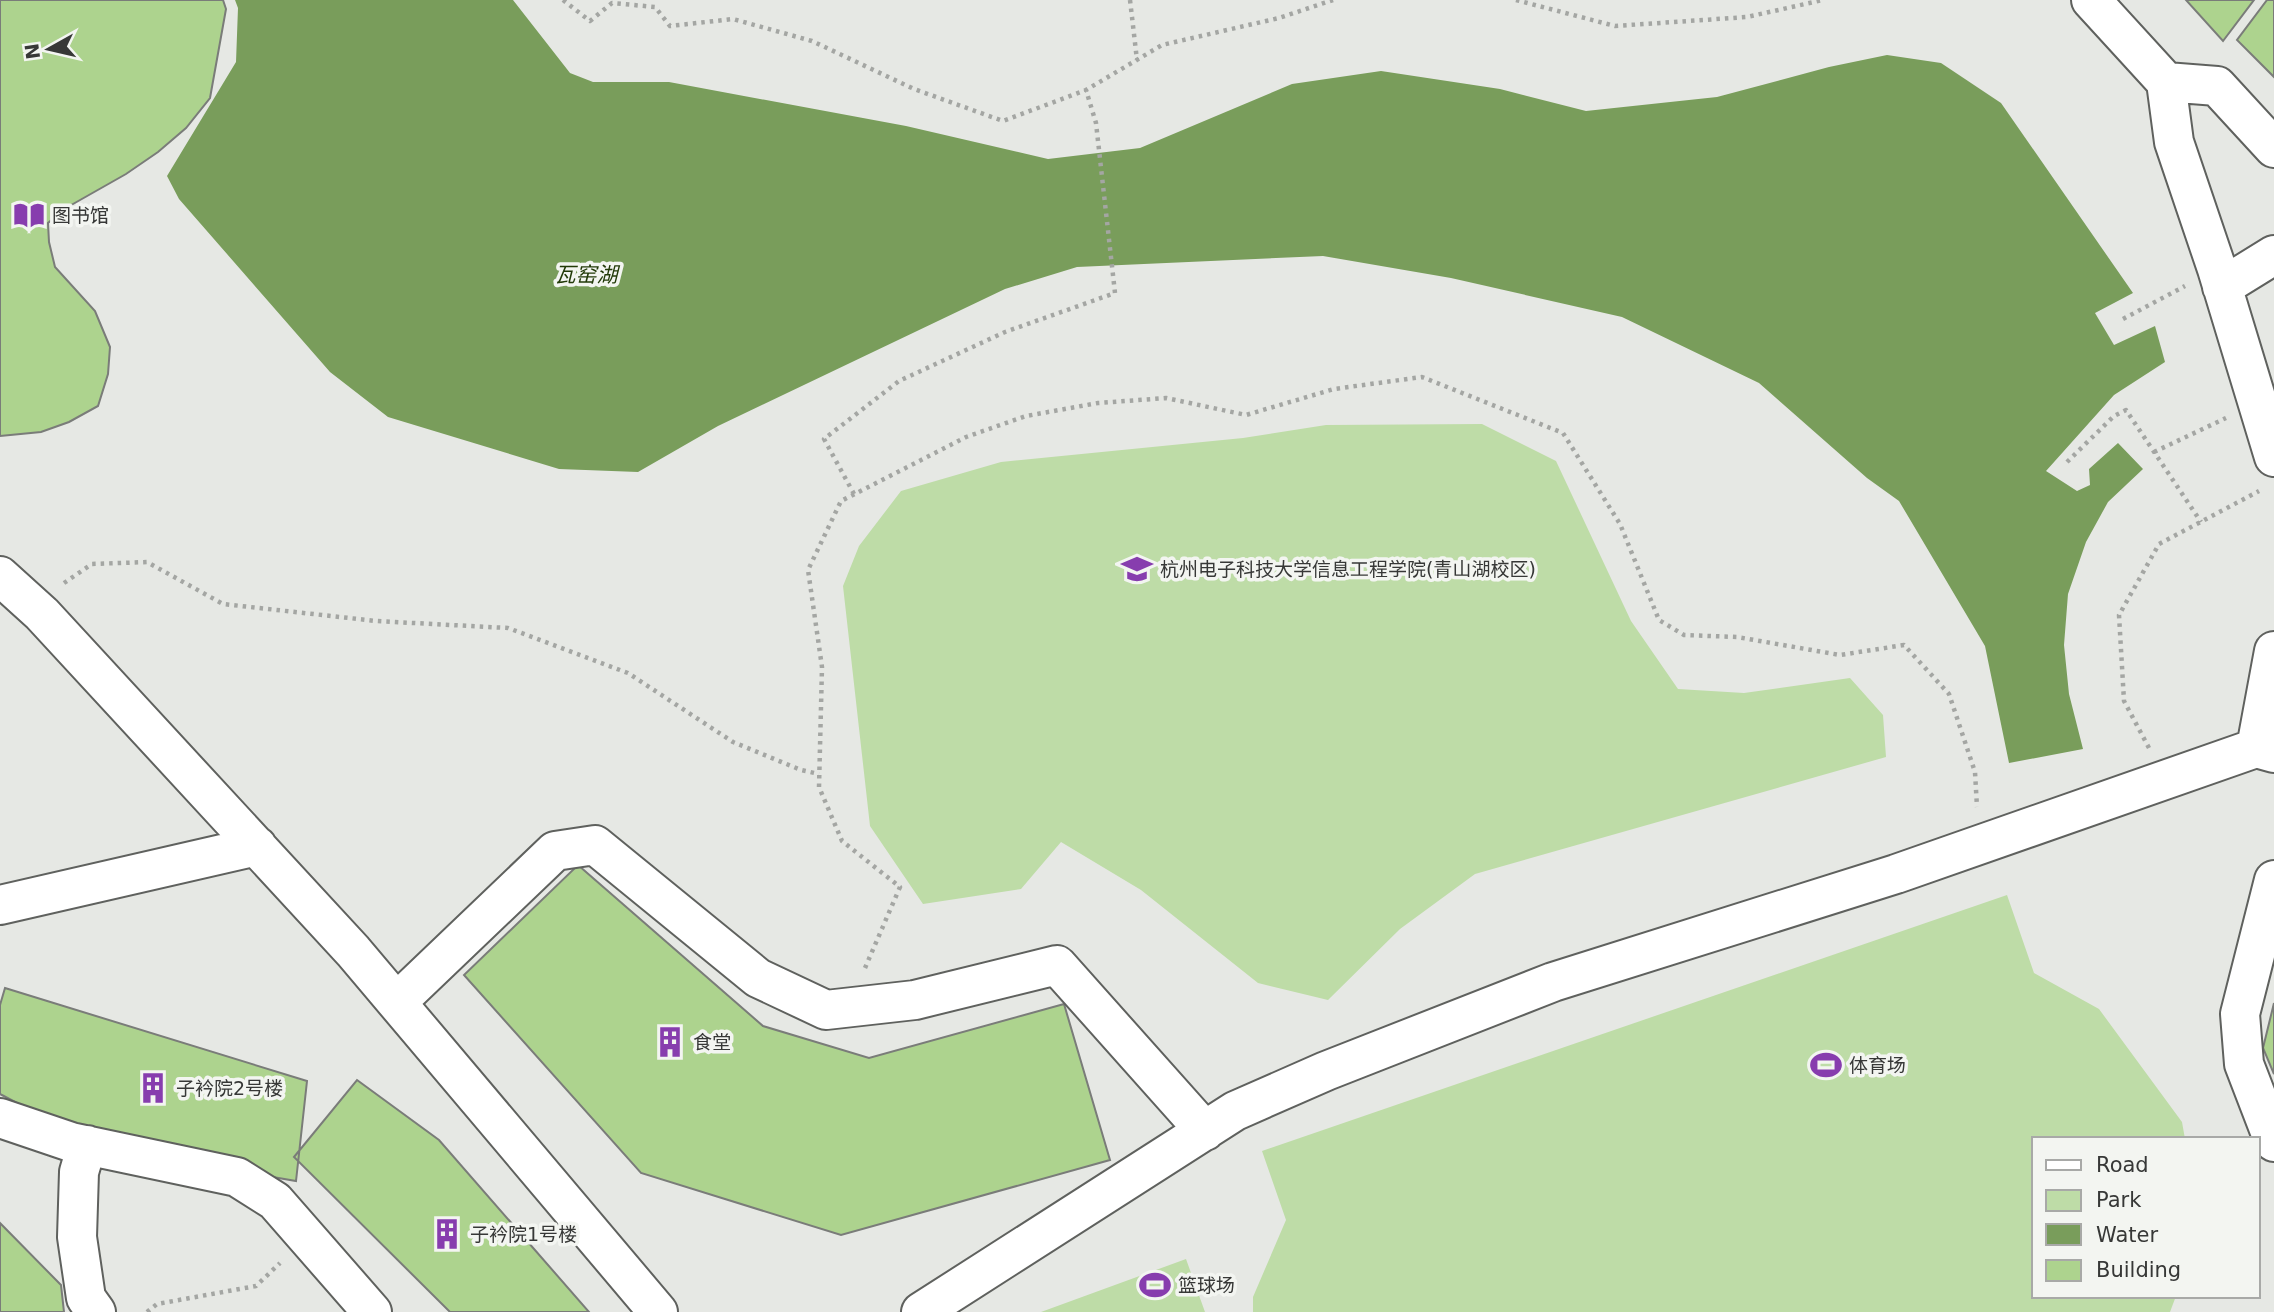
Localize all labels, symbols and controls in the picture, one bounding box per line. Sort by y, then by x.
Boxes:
north arrow [14,14,84,84]
text: N [20,42,44,61]
library icon: 图书馆 [12,198,46,232]
place label: 图书馆 [52,204,109,226]
water label: 瓦窑湖 [555,263,620,287]
school or university icon: 杭州电子科技大学信息工程学院(青山湖校区) [1120,552,1154,586]
place label: 杭州电子科技大学信息工程学院(青山湖校区) [1160,558,1536,580]
building icon: 食堂 [653,1025,687,1059]
place label: 食堂 [693,1031,731,1053]
sports icon: 体育场 [1809,1048,1843,1082]
place label: 体育场 [1849,1054,1906,1076]
building icon: 子衿院2号楼 [136,1071,170,1105]
place label: 子衿院2号楼 [176,1077,283,1099]
legend [2032,1137,2260,1298]
text: Road [2096,1153,2149,1177]
text: Park [2096,1188,2142,1212]
building icon: 子衿院1号楼 [430,1217,464,1251]
place label: 子衿院1号楼 [470,1223,577,1245]
text: Water [2096,1223,2158,1247]
text: Building [2096,1258,2181,1282]
sports icon: 篮球场 [1138,1268,1172,1302]
place label: 篮球场 [1178,1274,1235,1296]

